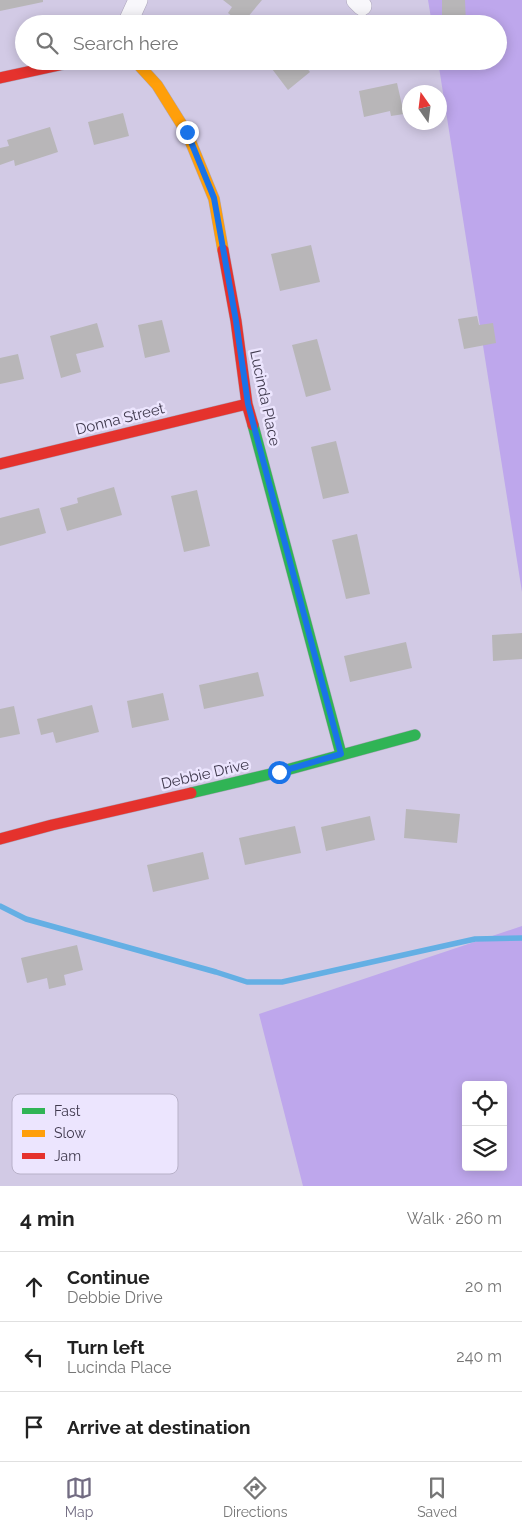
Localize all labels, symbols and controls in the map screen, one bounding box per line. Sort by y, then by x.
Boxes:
search box [15,15,507,70]
icon: search [33,29,61,57]
text: Search here [73,32,179,54]
north arrow [402,85,447,130]
route end [176,121,199,144]
street label: Lucinda Place [246,348,284,448]
street label: Donna Street [74,399,166,439]
street label: Debbie Drive [159,755,251,793]
route start [268,761,291,784]
map controls [462,1081,507,1171]
button: locate [462,1081,507,1126]
legend [12,1094,178,1174]
text: Fast [54,1103,81,1119]
text: Slow [54,1125,86,1141]
button: layers [462,1126,507,1171]
text: Jam [54,1148,81,1164]
text: 4 min [20,1206,75,1231]
text: Walk · 260 m [407,1209,502,1228]
text: Continue [67,1266,150,1288]
icon: ahead [20,1273,48,1301]
text: 20 m [465,1277,502,1296]
text: Debbie Drive [67,1288,163,1307]
text: Turn left [67,1336,144,1358]
icon: left [20,1343,48,1371]
text: 240 m [456,1347,502,1366]
text: Lucinda Place [67,1358,171,1377]
icon: arrive [20,1413,48,1441]
text: Arrive at destination [67,1416,251,1438]
tab: Map [65,1474,93,1520]
tab: Directions [223,1474,288,1520]
tab: Saved [417,1474,457,1520]

